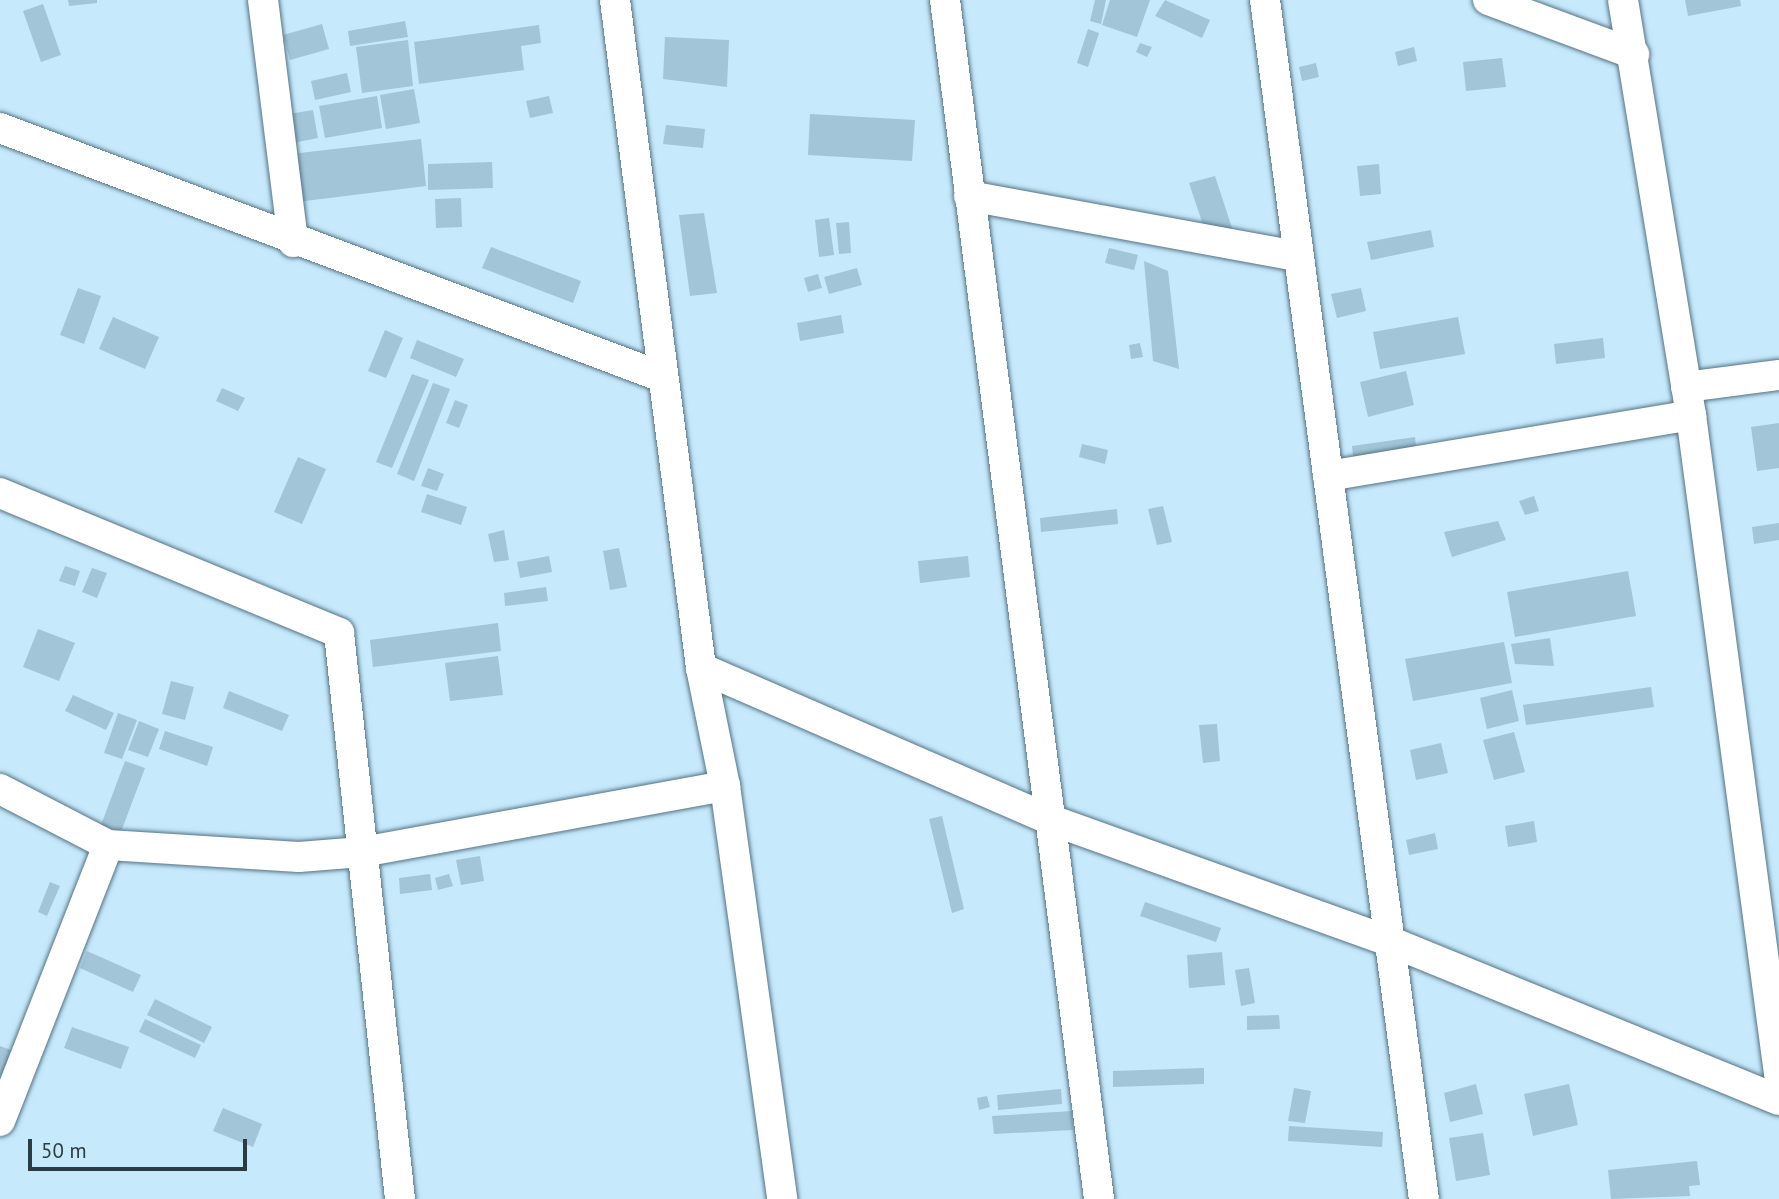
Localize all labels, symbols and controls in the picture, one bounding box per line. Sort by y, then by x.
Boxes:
scale bar [32,1126,250,1170]
text: 50 m [41,1137,87,1164]

